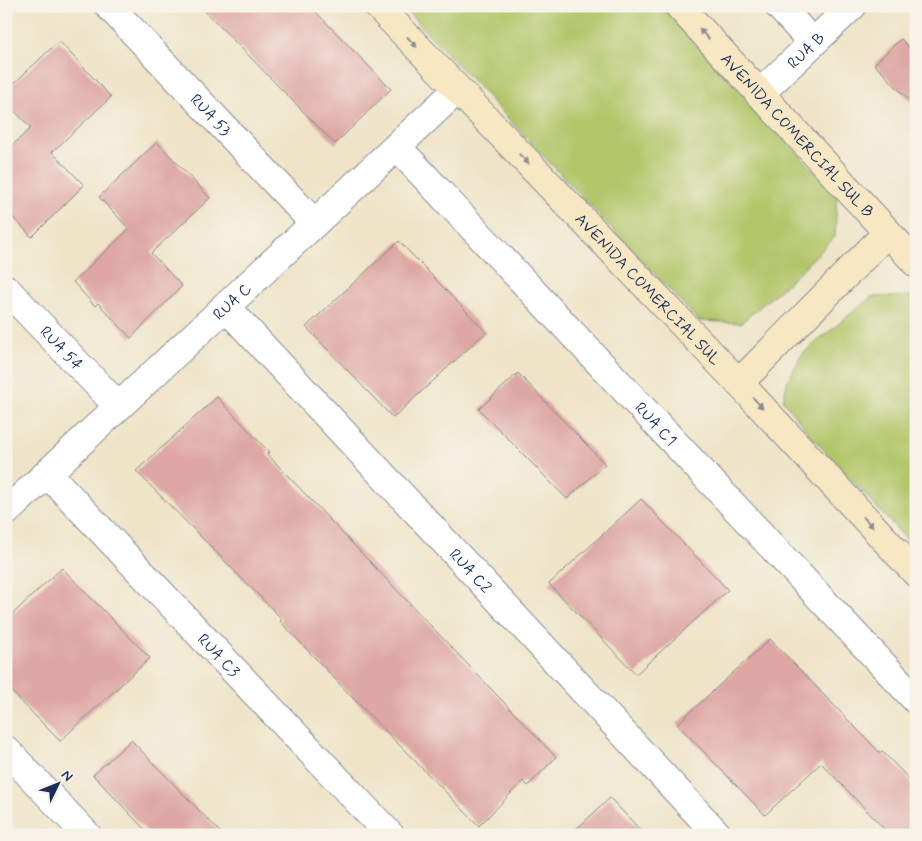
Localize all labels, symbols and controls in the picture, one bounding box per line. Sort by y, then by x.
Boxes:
one-way arrow [699,28,710,41]
street label: RUA B [783,28,830,74]
one-way arrow [406,35,418,47]
street label: AVENIDA COMERCIAL SUL B [715,49,878,222]
street label: RUA 53 [185,90,235,141]
one-way arrow [518,153,530,165]
street label: AVENIDA COMERCIAL SUL [570,209,725,370]
street label: RUA C [209,279,256,325]
street label: RUA 54 [35,322,87,375]
one-way arrow [752,396,764,408]
street label: RUA C1 [630,398,681,451]
one-way arrow [862,515,874,527]
street label: RUA C2 [444,544,496,598]
street label: RUA C3 [192,629,244,682]
north arrow [32,758,82,808]
text: N [57,766,77,785]

